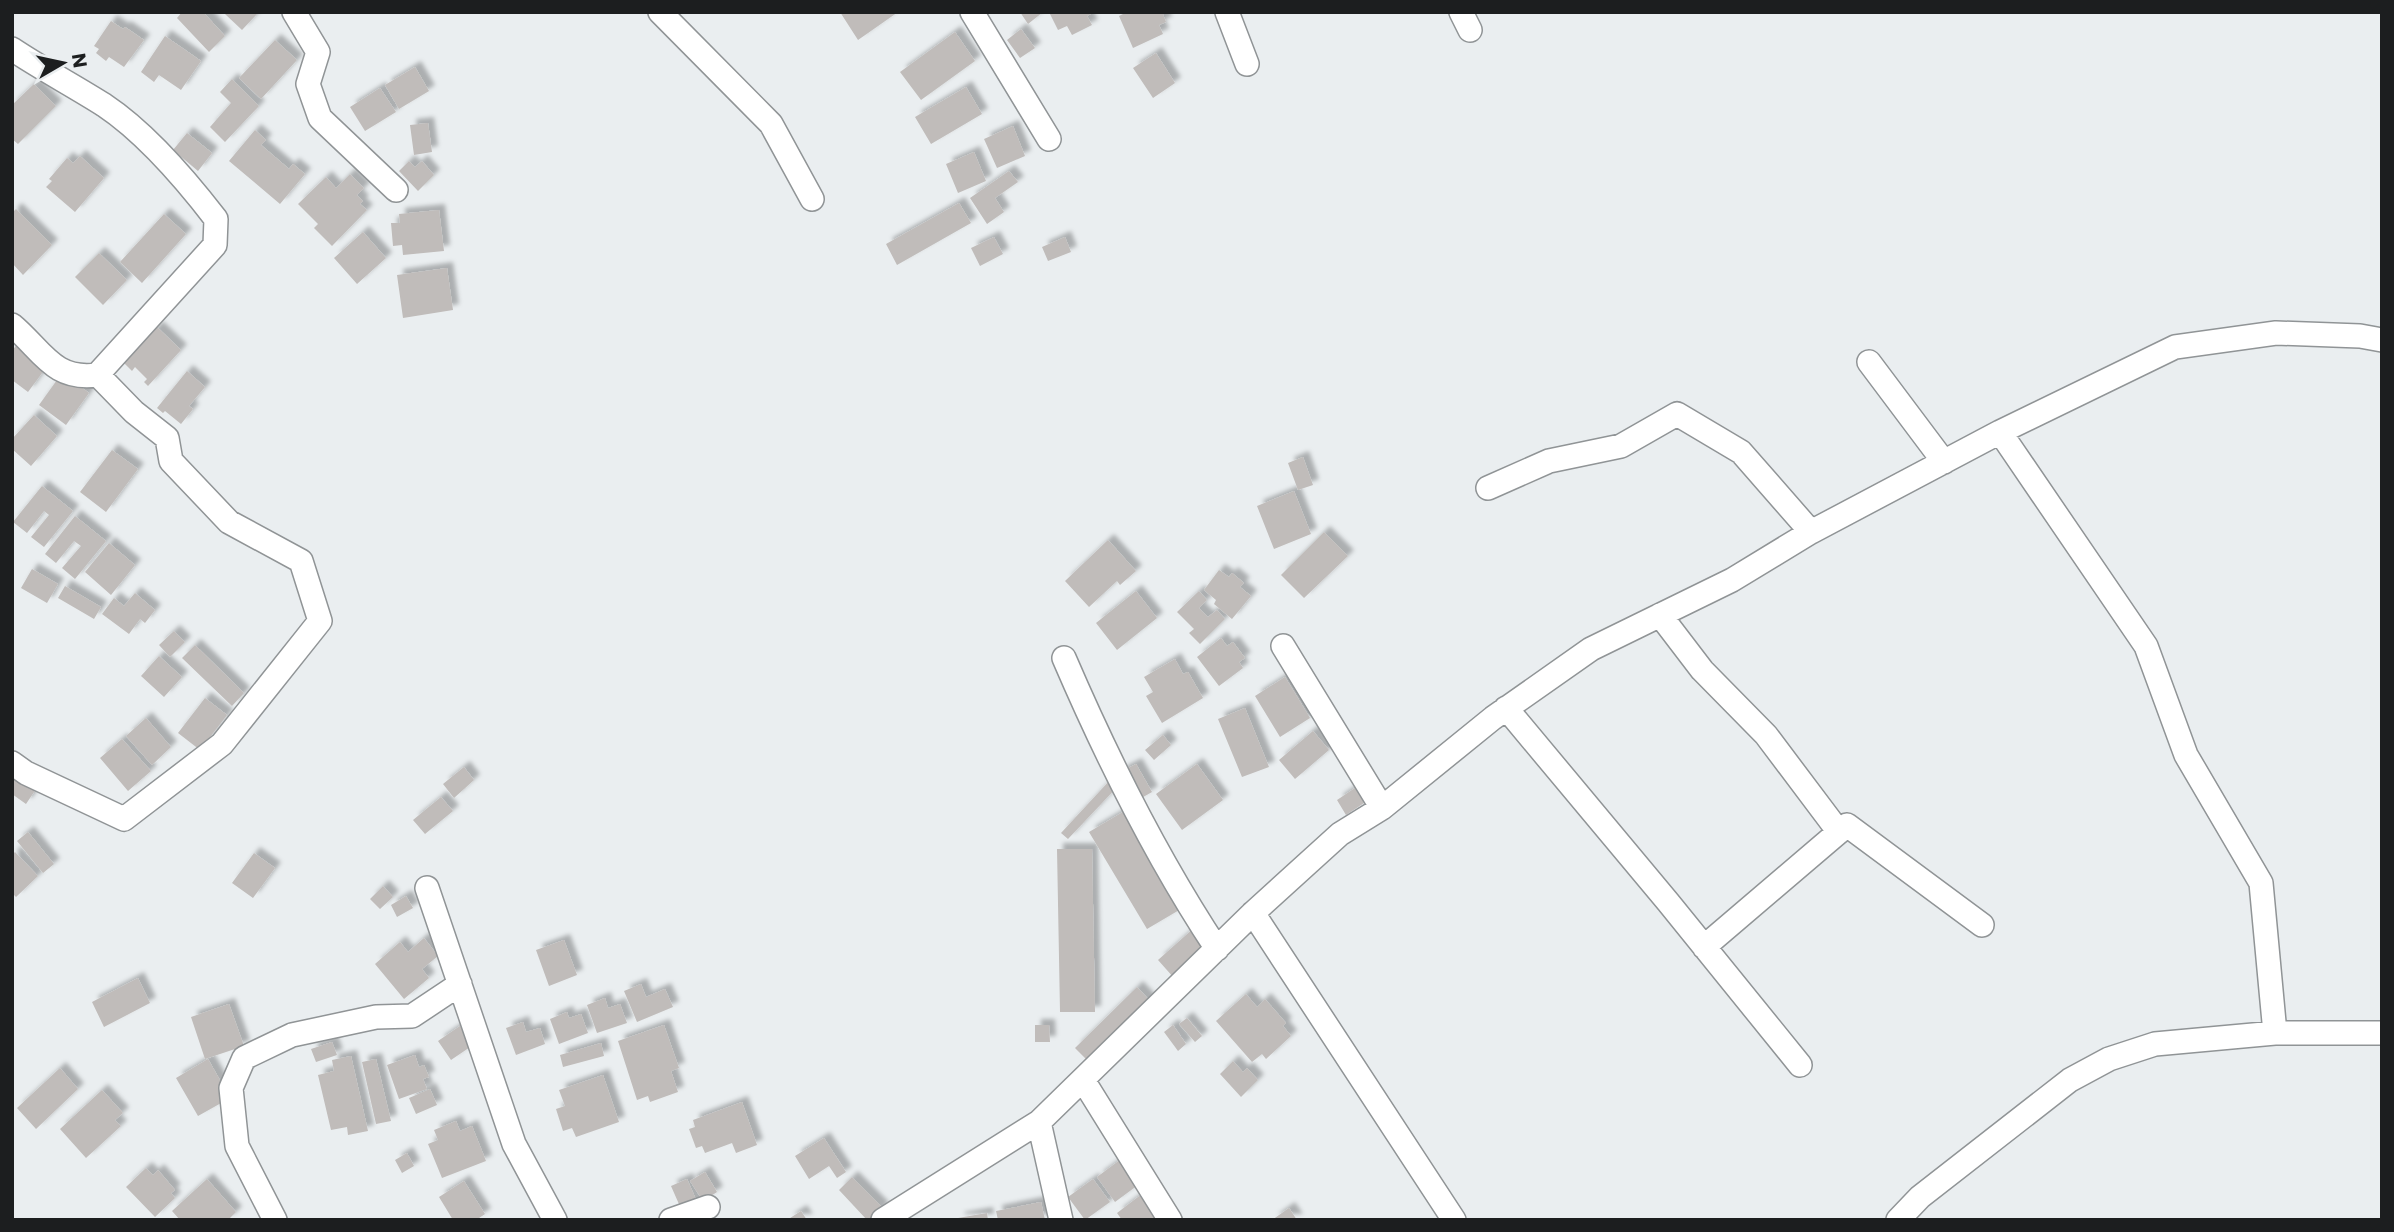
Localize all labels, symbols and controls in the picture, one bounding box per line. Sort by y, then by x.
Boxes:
north arrow [28,28,98,98]
text: N [65,51,94,70]

